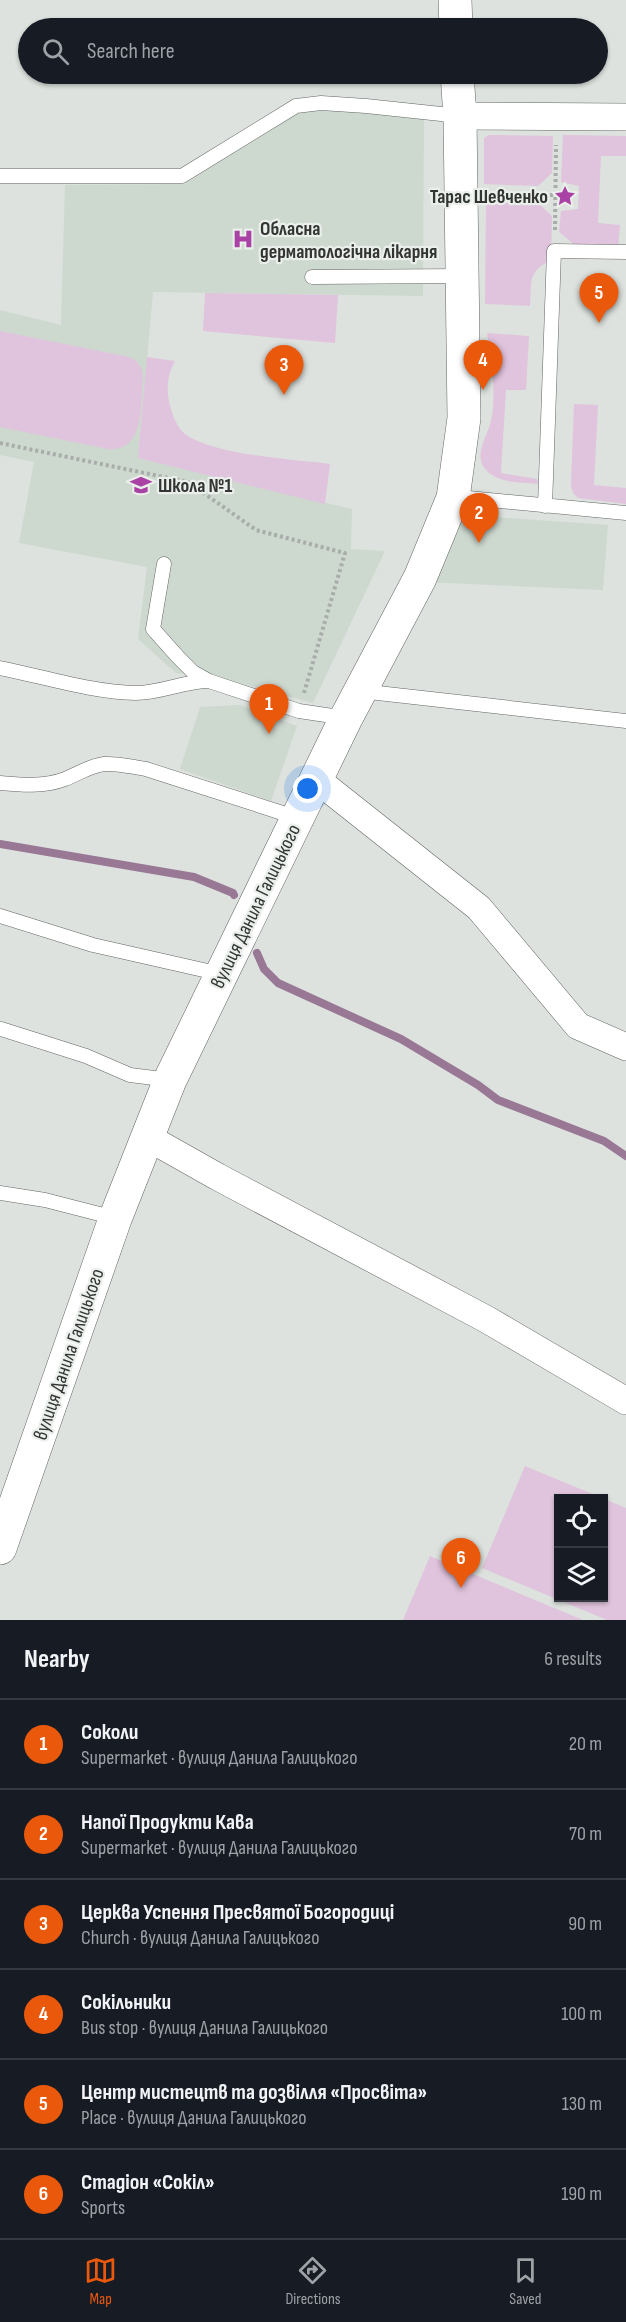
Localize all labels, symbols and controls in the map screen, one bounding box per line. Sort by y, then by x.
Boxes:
search box [18,18,608,84]
icon: search [39,35,72,68]
text: Search here [87,38,174,65]
place icon: Тарас Шевченко [553,184,577,208]
place label: Тарас Шевченко [430,185,548,209]
place label: Обласна дерматологічна лікарня [260,217,437,264]
hospital icon: Обласна дерматологічна лікарня [231,227,255,251]
pin: 5 [580,274,618,323]
pin: 4 [464,340,502,390]
pin: 3 [264,346,304,395]
school or university icon: Школа №1 [129,473,153,497]
place label: Школа №1 [158,474,232,498]
pin: 2 [460,494,498,543]
pin: 1 [250,684,288,734]
your location [293,774,322,803]
street label: вулиця Данила Галицького [206,821,306,992]
street label: вулиця Данила Галицького [28,1266,110,1443]
map controls [554,1494,608,1602]
button: locate [554,1494,608,1548]
pin: 6 [442,1538,480,1588]
button: layers [554,1548,608,1602]
text: Nearby [24,1644,90,1675]
text: 6 results [544,1647,602,1671]
text: Соколи [81,1719,138,1746]
text: 1 [40,1732,47,1756]
text: 20 m [569,1732,602,1756]
text: Supermarket · вулиця Данила Галицького [81,1746,358,1770]
text: Напої Продукти Кава [81,1809,254,1836]
text: 2 [39,1822,48,1846]
text: 70 m [569,1822,602,1846]
text: Supermarket · вулиця Данила Галицького [81,1836,358,1860]
text: Церква Успення Пресвятої Богородиці [81,1899,394,1926]
text: 3 [39,1912,48,1936]
text: 90 m [568,1912,602,1936]
text: Church · вулиця Данила Галицького [81,1926,319,1950]
text: Сокільники [81,1989,171,2016]
text: 4 [39,2002,48,2026]
text: 100 m [561,2002,602,2026]
text: Bus stop · вулиця Данила Галицького [81,2016,328,2040]
text: Центр мистецтв та дозвілля «Просвіта» [81,2079,427,2106]
text: 5 [39,2092,48,2116]
text: 130 m [562,2092,602,2116]
text: Place · вулиця Данила Галицького [81,2106,307,2130]
text: Стадіон «Сокіл» [81,2169,215,2196]
text: 6 [39,2182,48,2206]
text: 190 m [561,2182,602,2206]
text: Sports [81,2196,125,2220]
tab: Map [84,2254,117,2309]
tab: Directions [285,2254,341,2309]
tab: Saved [509,2254,542,2309]

